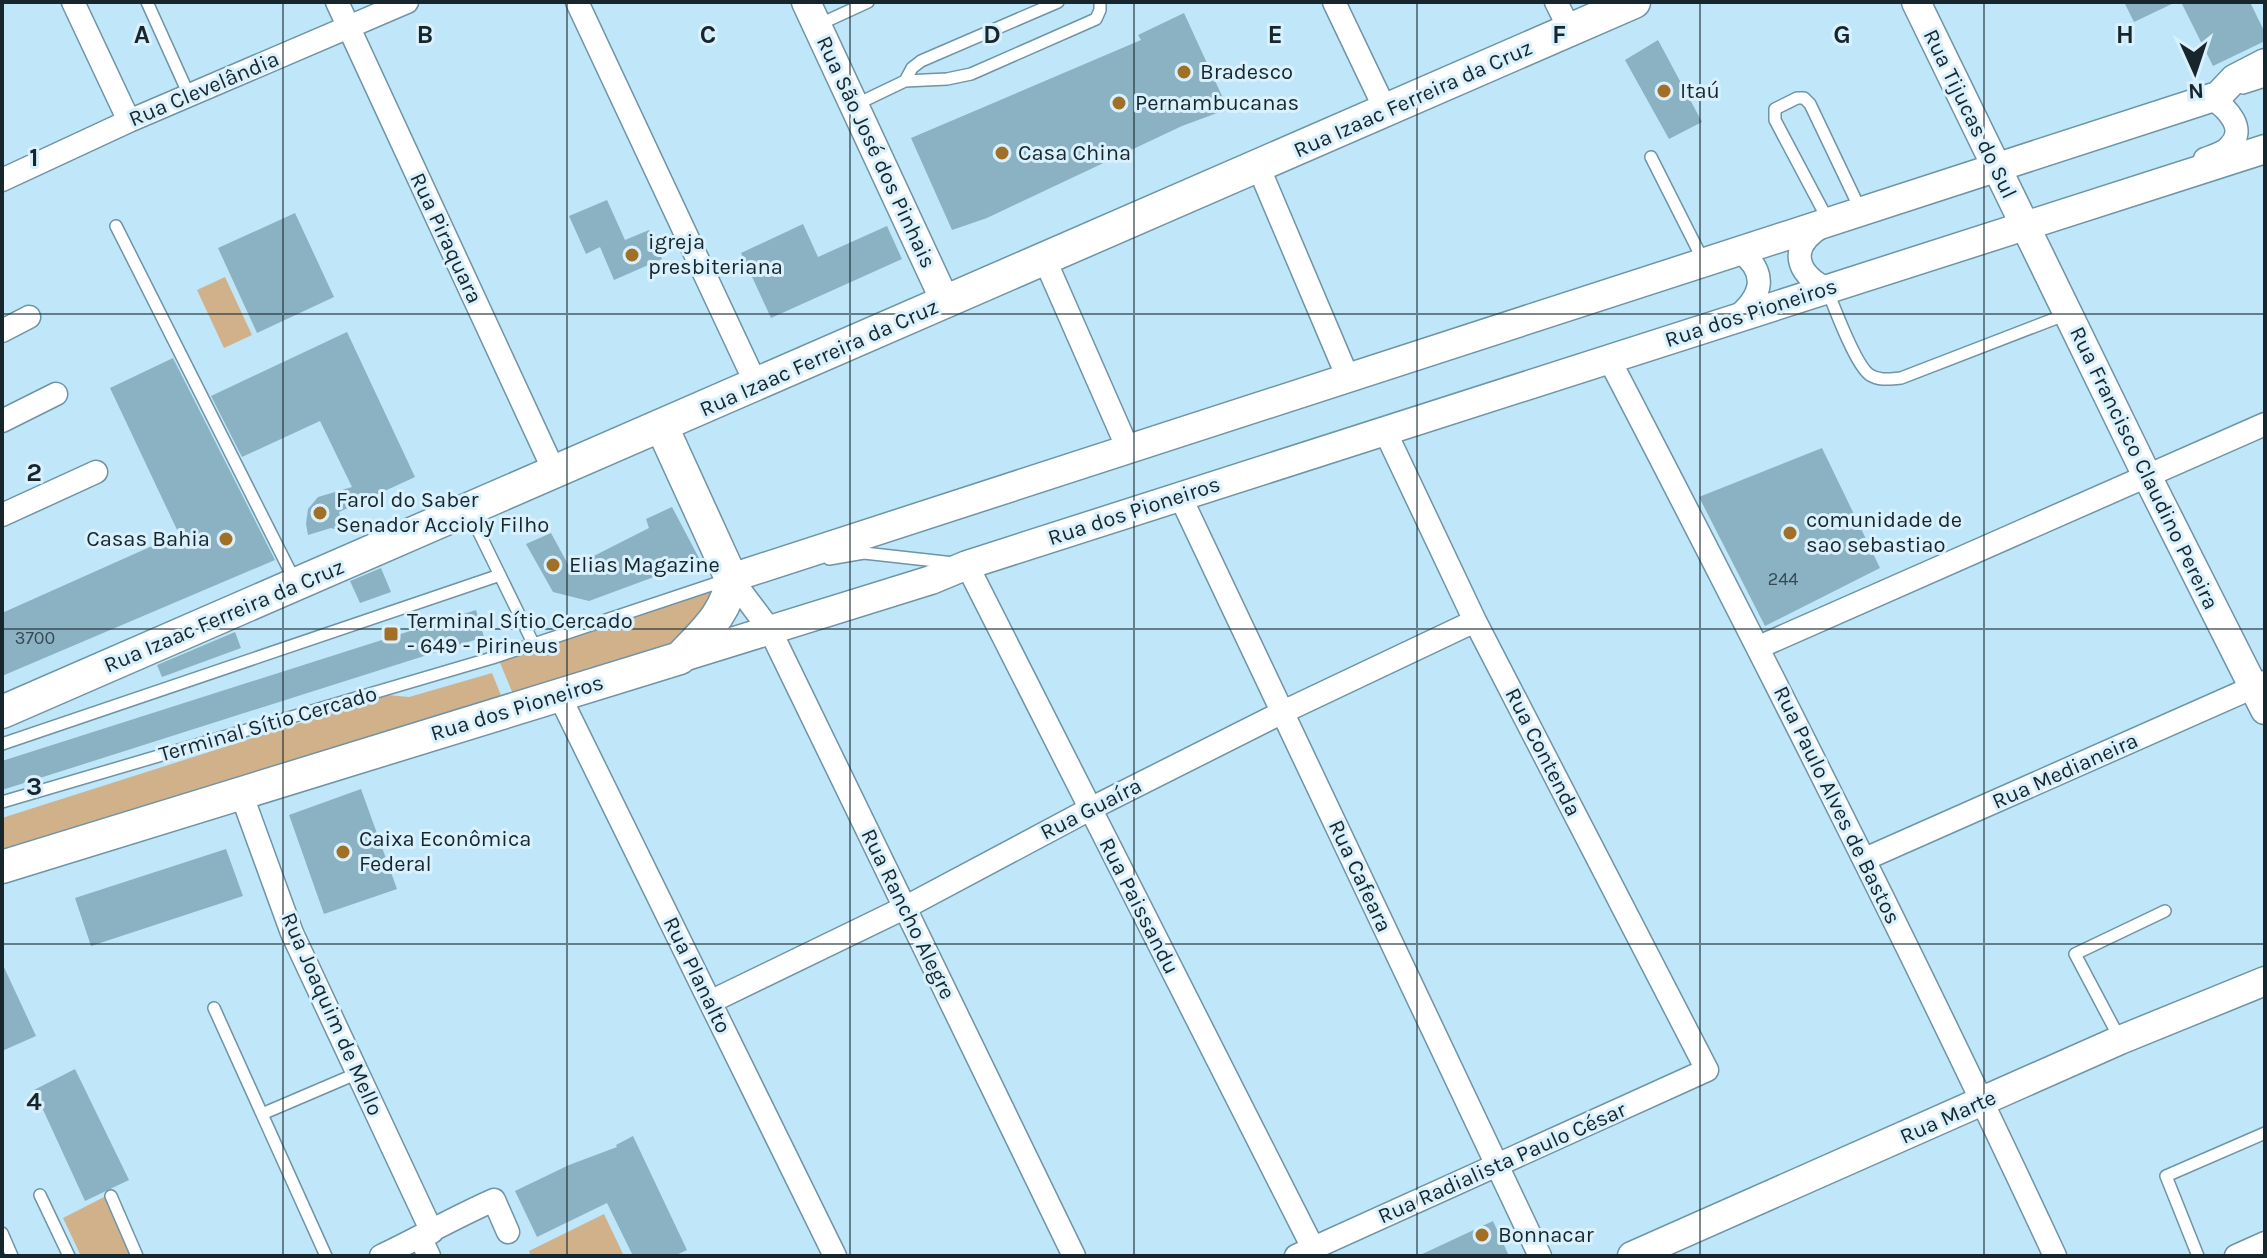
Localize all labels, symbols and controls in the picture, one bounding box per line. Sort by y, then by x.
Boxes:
text: A [134,19,150,50]
text: B [417,19,433,50]
text: C [700,19,716,50]
text: D [983,19,1001,50]
text: E [1267,19,1283,50]
text: F [1552,19,1566,50]
text: G [1833,19,1851,50]
text: H [2116,19,2134,50]
street label: Rua Tijucas do Sul [1918,25,2022,203]
street label: Rua São José dos Pinhais [811,32,941,272]
north arrow [2155,32,2235,112]
street label: Rua Izaac Ferreira da Cruz [1290,35,1536,163]
street label: Rua Clevelândia [125,46,283,132]
place label: Bradesco [1200,59,1293,85]
marker: Bradesco [1175,63,1193,81]
place label: Itaú [1680,78,1720,104]
text: N [2187,78,2205,104]
marker: Itaú [1655,82,1673,100]
place label: Pernambucanas [1135,90,1299,116]
marker: Pernambucanas [1110,94,1128,112]
place label: Casa China [1018,140,1131,166]
text: 1 [29,142,39,173]
marker: Casa China [993,144,1011,162]
street label: Rua Piraquara [404,168,488,308]
place label: igreja presbiteriana [648,229,783,280]
marker: igreja presbiteriana [623,246,641,264]
street label: Rua dos Pioneiros [1662,273,1840,353]
street label: Rua Izaac Ferreira da Cruz [696,294,942,422]
street label: Rua Francisco Claudino Pereira [2064,322,2224,614]
text: 2 [26,457,42,488]
street label: Rua dos Pioneiros [1045,471,1223,551]
place label: Farol do Saber Senador Accioly Filho [336,487,549,538]
marker: Farol do Saber Senador Accioly Filho [311,504,329,522]
place label: comunidade de sao sebastiao [1806,507,1962,558]
marker: comunidade de sao sebastiao [1781,524,1799,542]
place label: Casas Bahia [86,526,210,552]
marker: Casas Bahia [217,530,235,548]
place label: Elias Magazine [569,552,720,578]
street label: Rua Izaac Ferreira da Cruz [100,554,348,678]
marker: Elias Magazine [544,556,562,574]
house number: 244 [1768,568,1798,590]
place label: Terminal Sítio Cercado - 649 - Pirineus [407,608,633,659]
marker: Terminal Sítio Cercado - 649 - Pirineus [382,625,400,643]
house number: 3700 [15,627,55,649]
street label: Rua dos Pioneiros [427,669,607,747]
street label: Terminal Sítio Cercado [156,680,380,768]
street label: Rua Paulo Alves de Bastos [1768,682,1906,928]
street label: Rua Contenda [1499,683,1587,821]
street label: Rua Medianeira [1988,727,2142,815]
text: 3 [26,771,42,802]
street label: Rua Guaíra [1036,772,1146,846]
street label: Rua Cafeara [1323,816,1397,936]
street label: Rua Rancho Alegre [855,824,961,1004]
place label: Caixa Econômica Federal [359,826,531,877]
street label: Rua Paissandu [1093,833,1185,979]
marker: Caixa Econômica Federal [334,843,352,861]
street label: Rua Joaquim de Mello [275,908,389,1120]
street label: Rua Planalto [658,912,736,1038]
street label: Rua Marte [1896,1084,2000,1150]
text: 4 [26,1086,42,1117]
street label: Rua Radialista Paulo César [1374,1096,1630,1230]
place label: Bonnacar [1498,1222,1594,1248]
marker: Bonnacar [1473,1226,1491,1244]

